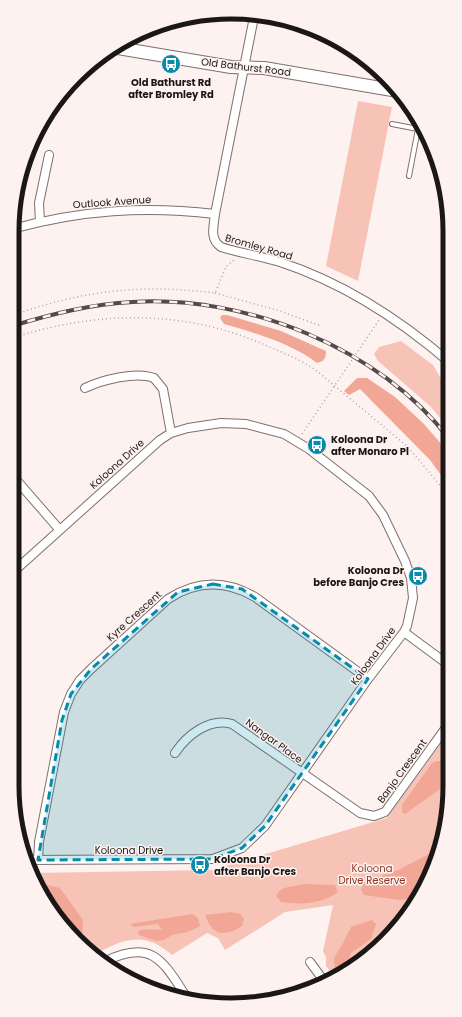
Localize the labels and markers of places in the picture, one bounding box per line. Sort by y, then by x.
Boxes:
bus stop icon: Old Bathurst Rd after Bromley Rd [160,53,182,75]
place label: Old Bathurst Rd after Bromley Rd [128,75,214,102]
place label: Koloona Dr after Monaro Pl [331,432,409,459]
bus stop icon: Koloona Dr after Monaro Pl [306,434,328,456]
place label: Koloona Dr before Banjo Cres [313,563,405,590]
bus stop icon: Koloona Dr before Banjo Cres [407,565,429,587]
place label: Koloona Dr after Banjo Cres [214,852,297,879]
bus stop icon: Koloona Dr after Banjo Cres [189,854,211,876]

